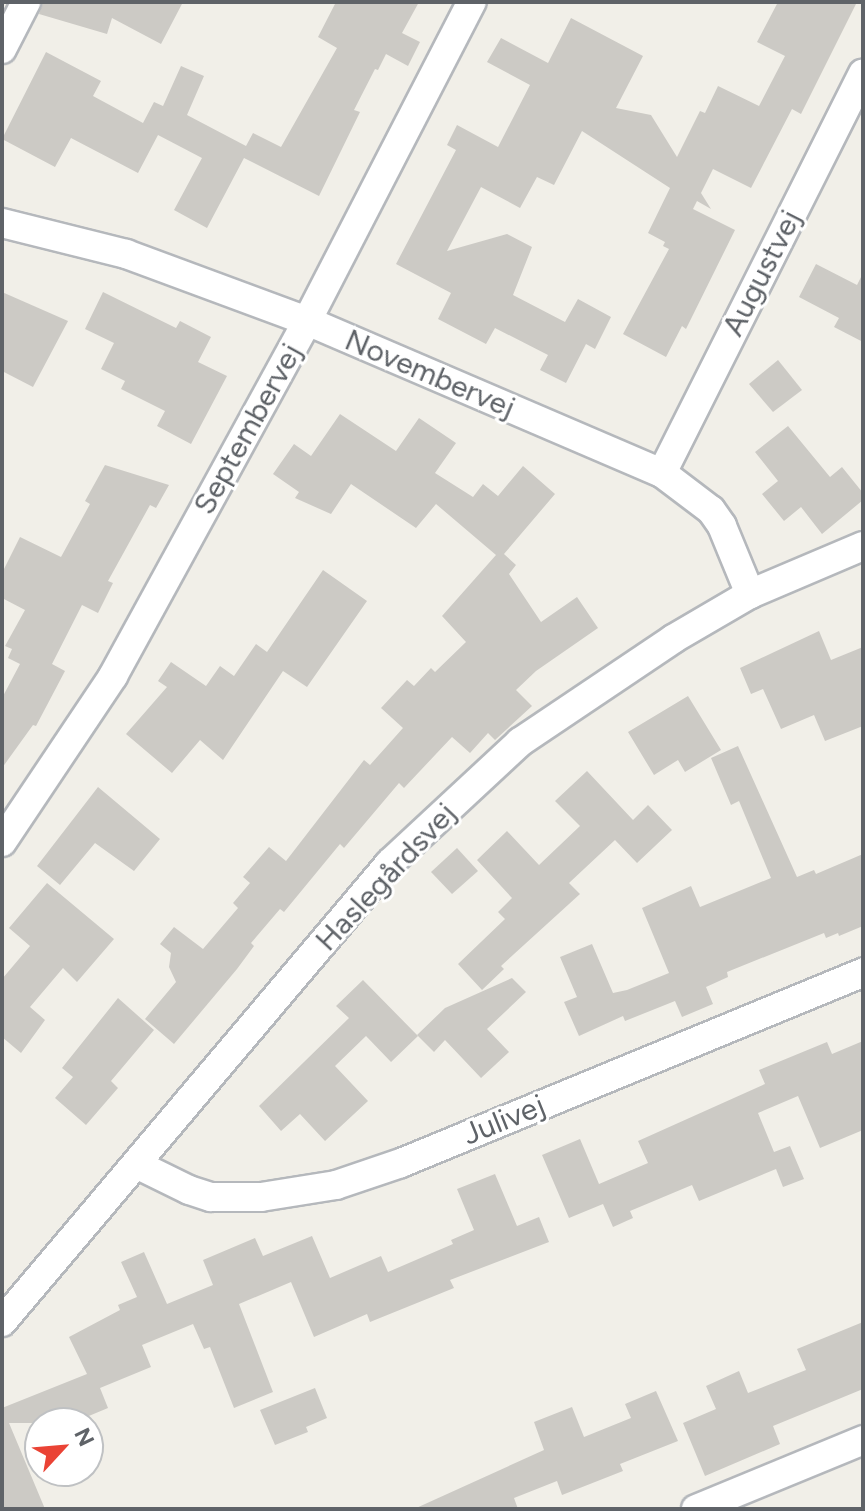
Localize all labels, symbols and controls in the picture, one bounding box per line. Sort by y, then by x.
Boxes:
street label: Augustvej [715,204,809,342]
street label: Novembervej [340,322,520,426]
street label: Septembervej [186,337,310,521]
street label: Haslegårdsvej [308,796,464,958]
street label: Julivej [458,1087,550,1153]
north arrow [24,1407,104,1487]
text: N [68,1424,100,1451]

